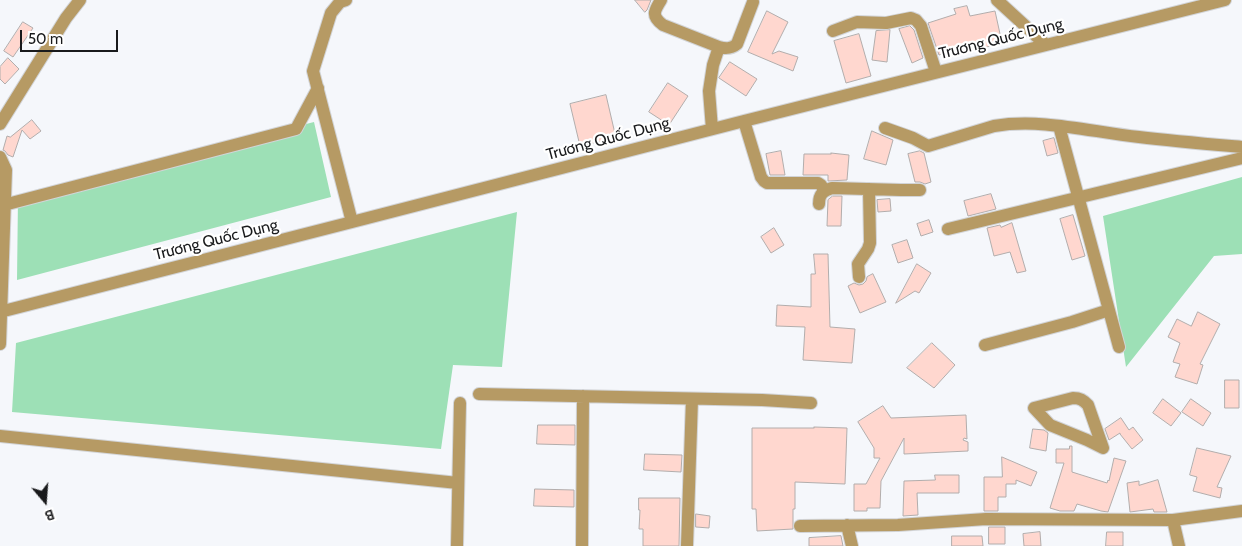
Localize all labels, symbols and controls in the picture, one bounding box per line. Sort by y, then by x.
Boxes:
street label: Trương Quốc Dụng [937,14,1065,64]
scale bar [22,20,120,52]
text: 50 m [28,30,63,48]
street label: Trương Quốc Dụng [544,113,672,165]
street label: Trương Quốc Dụng [152,215,280,265]
north arrow [20,476,70,526]
text: B [43,505,57,525]

